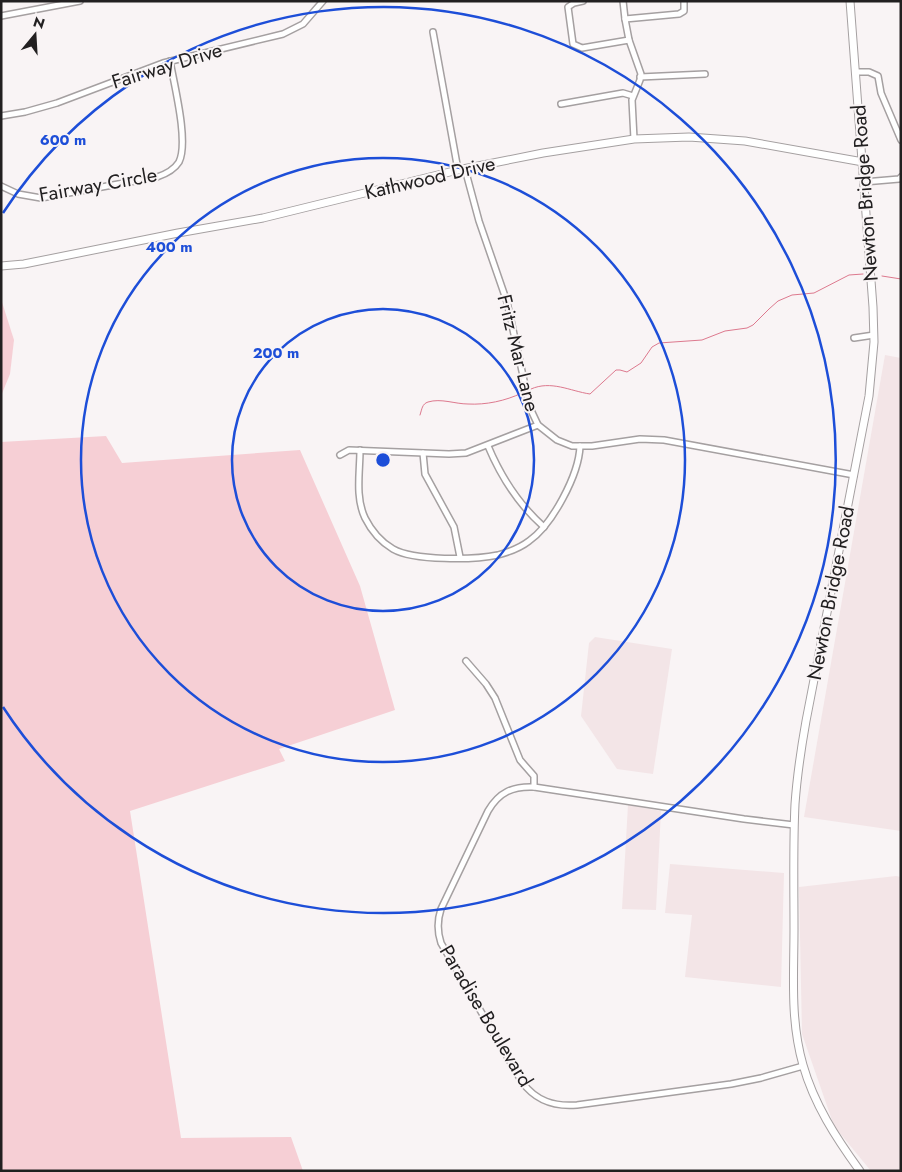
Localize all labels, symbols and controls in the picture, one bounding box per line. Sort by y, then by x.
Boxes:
north arrow [10,10,60,60]
text: N [31,11,47,34]
street label: Fairway Drive [108,35,226,97]
street label: Newton Bridge Road [844,104,886,282]
text: 600 m [40,129,86,151]
street label: Kathwood Drive [362,149,498,207]
street label: Fairway Circle [37,160,159,210]
text: 400 m [145,236,193,258]
street label: Fritz Mar Lane [489,291,547,415]
text: 200 m [253,342,299,364]
centre of rings [374,451,392,469]
street label: Newton Bridge Road [800,503,862,683]
street label: Paradise Boulevard [432,939,540,1093]

